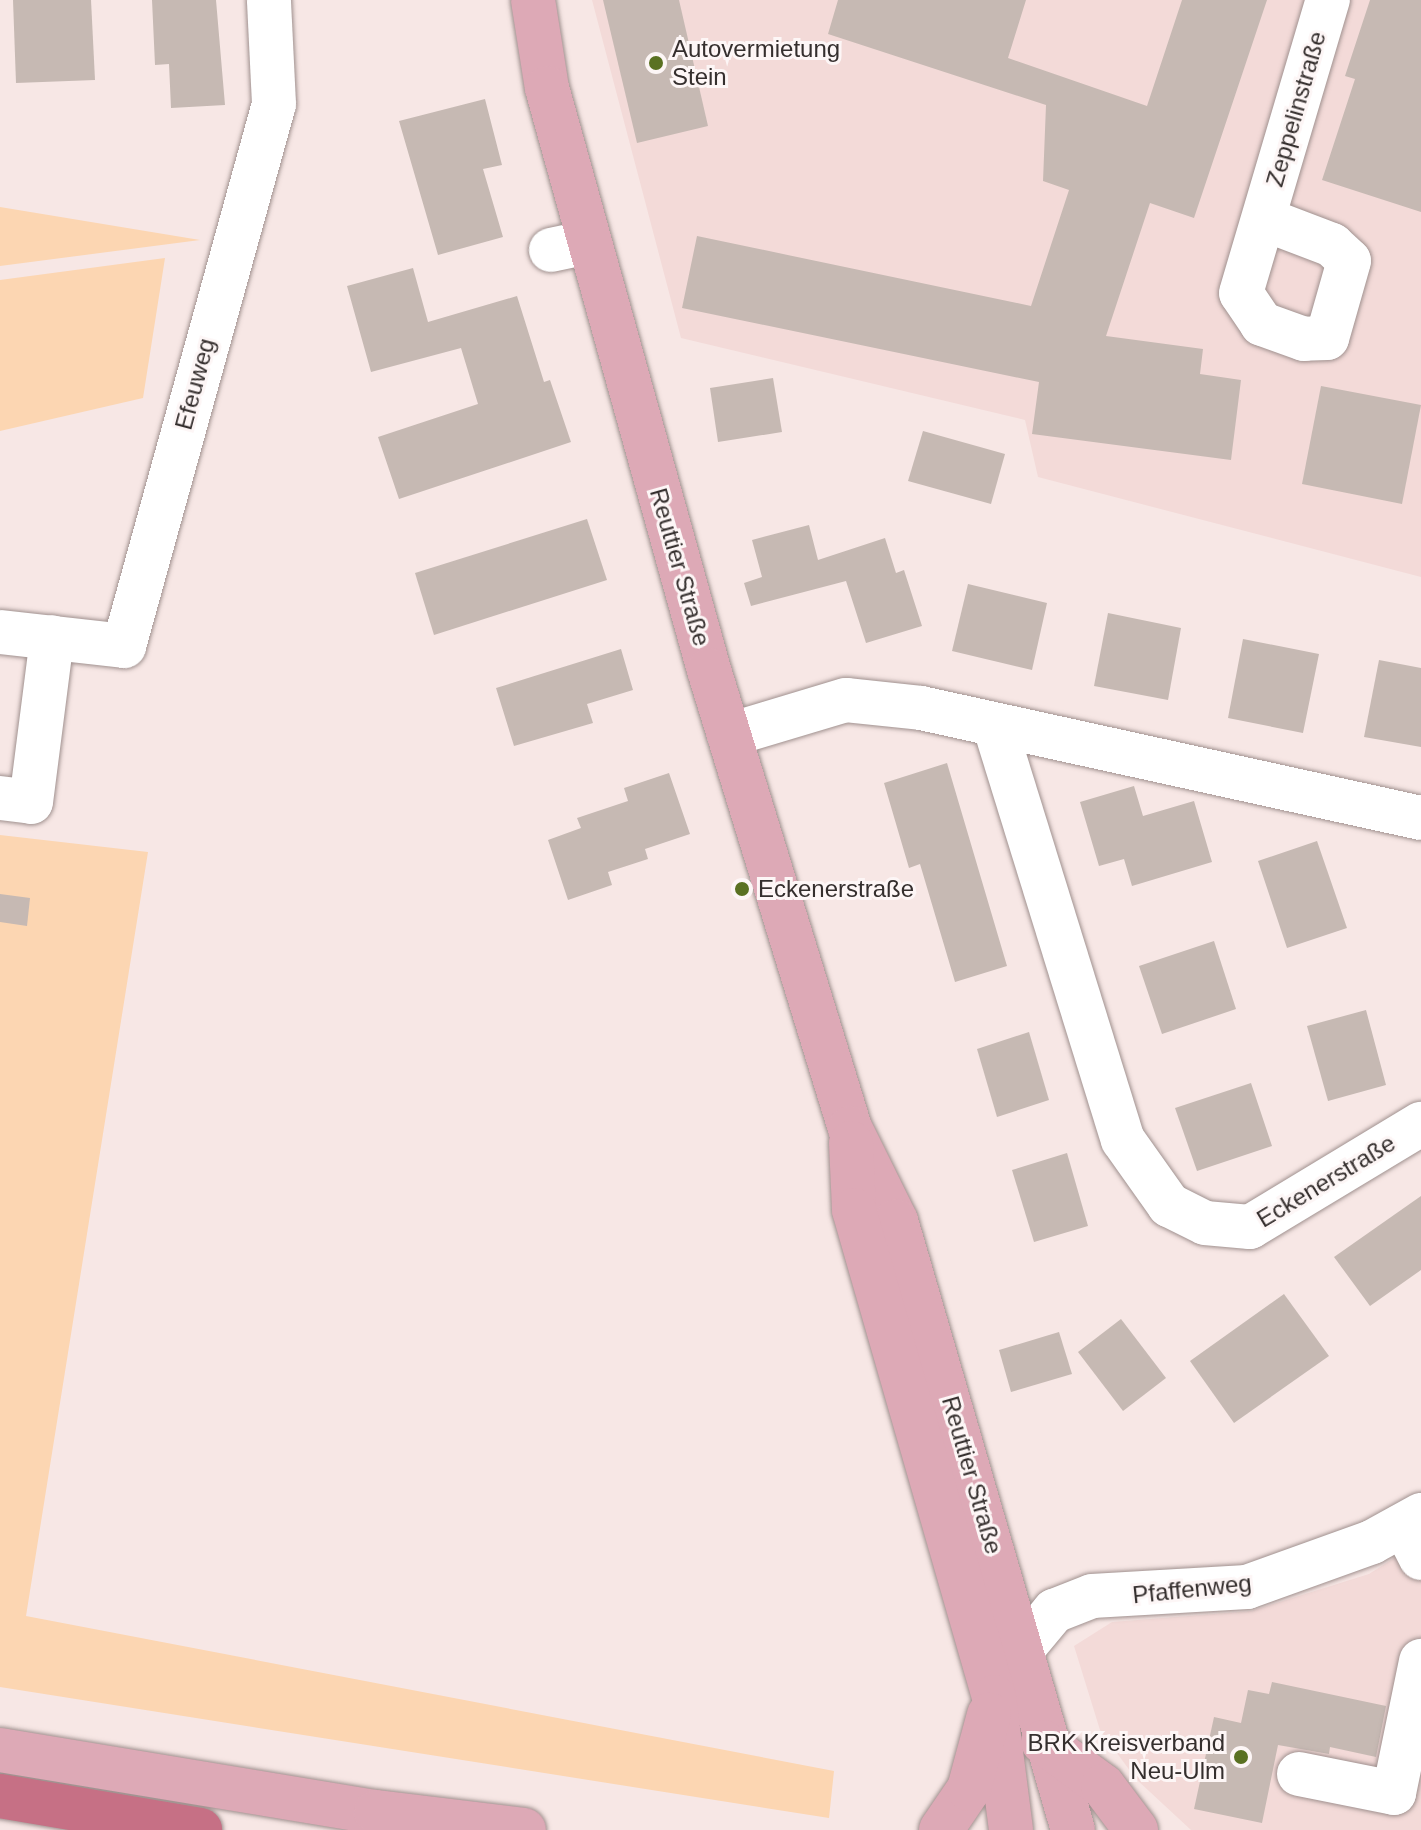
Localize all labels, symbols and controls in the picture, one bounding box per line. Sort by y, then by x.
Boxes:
street label: Zeppelinstraße [1260,28,1332,190]
place label: Autovermietung Stein [672,35,840,91]
marker: Autovermietung Stein [647,54,665,72]
street label: Efeuweg [169,335,221,433]
street label: Reuttier Straße [644,485,716,649]
place label: Eckenerstraße [758,875,914,903]
marker: Eckenerstraße [733,880,751,898]
street label: Eckenerstraße [1252,1128,1400,1234]
street label: Reuttier Straße [936,1393,1008,1557]
street label: Pfaffenweg [1131,1568,1253,1610]
place label: BRK Kreisverband Neu-Ulm [1028,1729,1225,1785]
marker: BRK Kreisverband Neu-Ulm [1232,1748,1250,1766]

